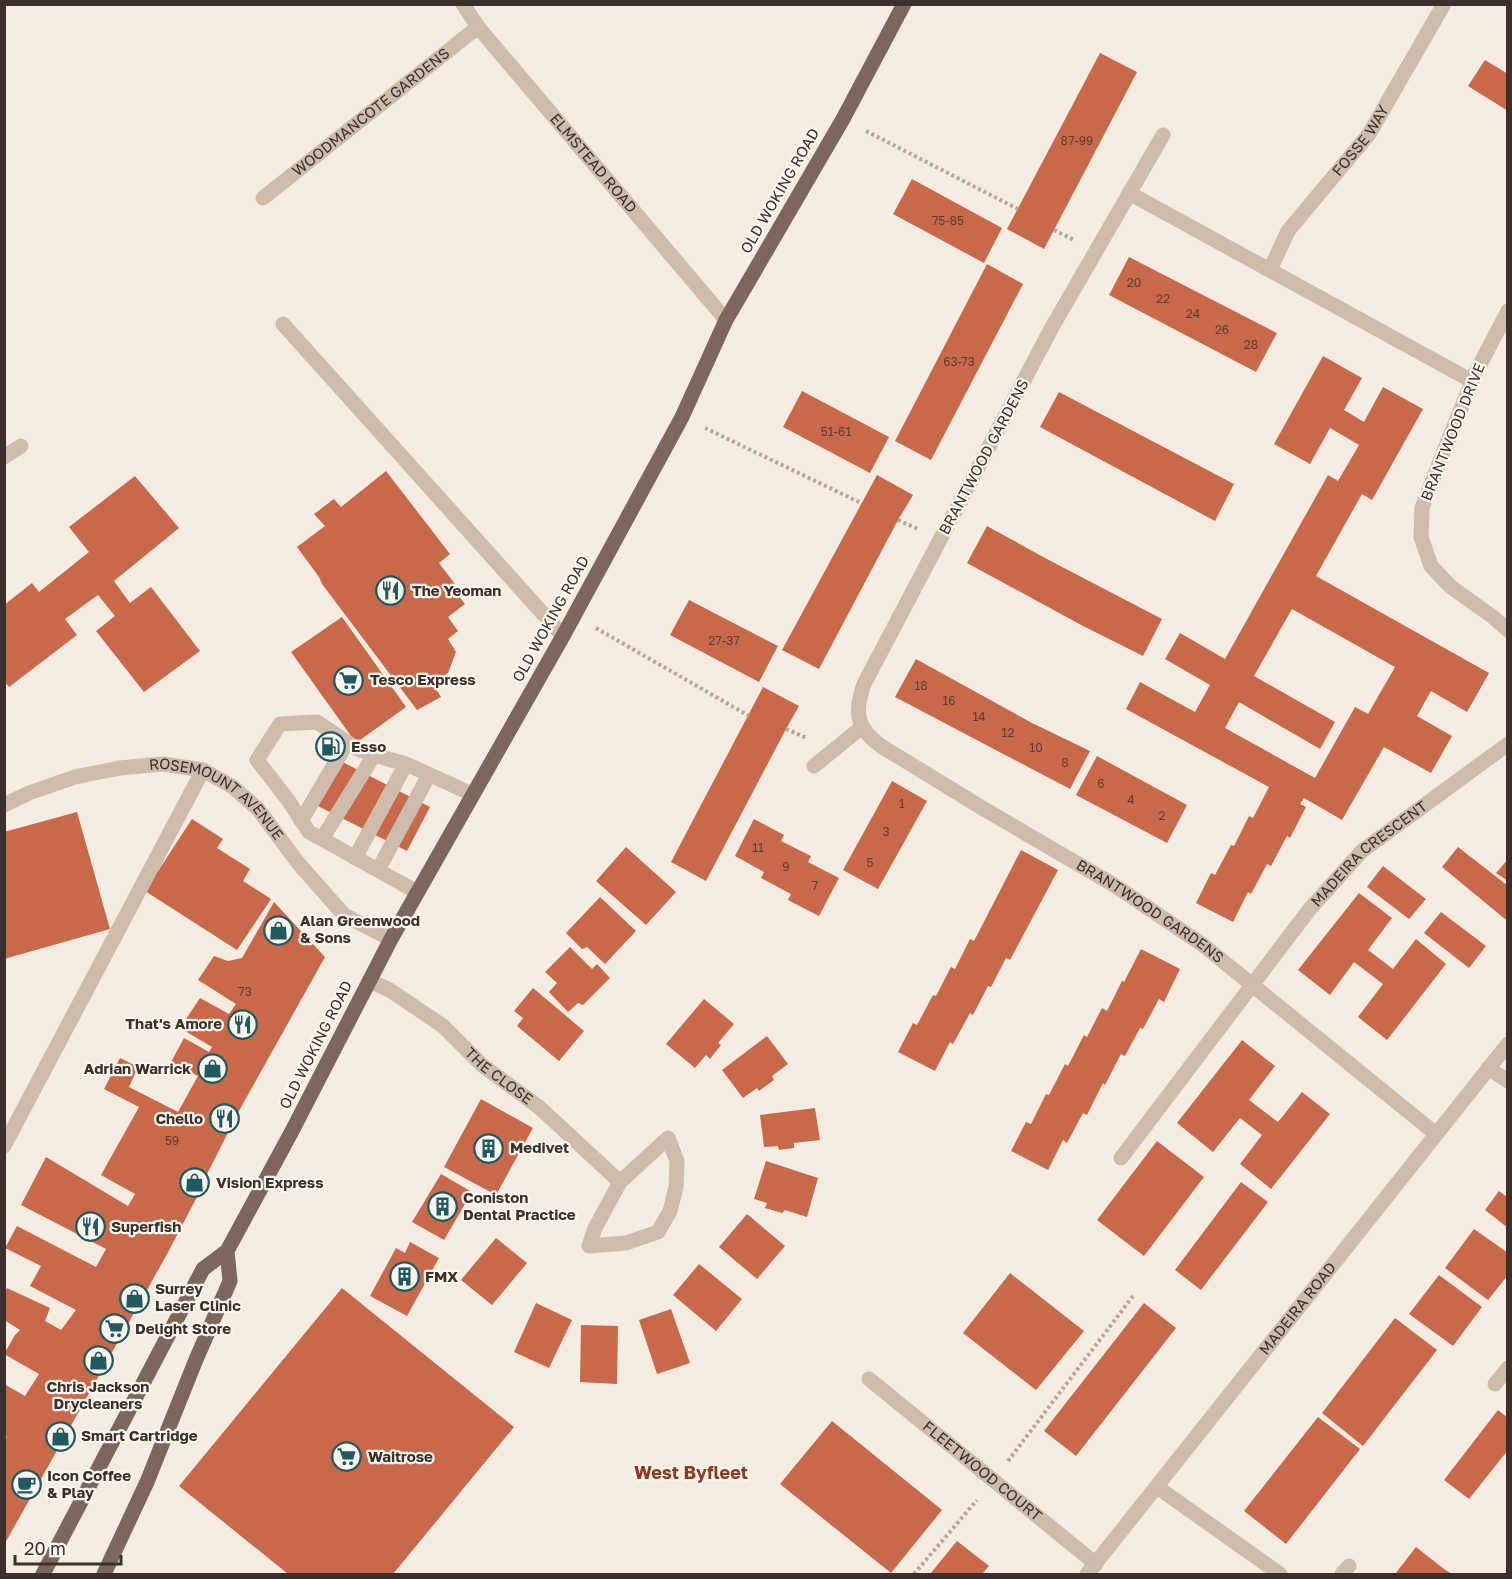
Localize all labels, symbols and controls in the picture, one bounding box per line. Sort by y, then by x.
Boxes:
street label: WOODMANCOTE GARDENS [288,43,453,179]
street label: FOSSE WAY [1328,101,1392,179]
street label: ELMSTEAD ROAD [547,109,641,216]
street label: OLD WOKING ROAD [736,125,822,256]
house number: 87-99 [1061,133,1093,148]
house number: 75-85 [932,213,964,228]
house number: 20 [1127,275,1141,290]
house number: 22 [1156,291,1170,306]
house number: 24 [1186,306,1200,321]
house number: 26 [1215,322,1229,337]
house number: 28 [1244,337,1258,352]
house number: 63-73 [943,354,975,369]
street label: BRANTWOOD DRIVE [1416,360,1488,503]
street label: BRANTWOOD GARDENS [934,376,1032,537]
house number: 51-61 [821,424,851,439]
street label: OLD WOKING ROAD [508,552,592,685]
restaurant icon: The Yeoman [375,575,407,607]
place label: The Yeoman [412,581,501,599]
house number: 27-37 [708,633,740,648]
supermarket icon: Tesco Express [333,664,365,696]
place label: Tesco Express [370,670,476,688]
house number: 18 [914,678,928,693]
house number: 16 [942,693,956,708]
house number: 14 [972,709,986,724]
house number: 12 [1002,725,1014,740]
fuel station icon: Esso [314,731,346,763]
place label: Esso [351,737,386,755]
house number: 10 [1029,740,1043,755]
street label: ROSEMOUNT AVENUE [148,754,288,843]
house number: 8 [1061,755,1069,770]
house number: 6 [1097,776,1105,791]
house number: 4 [1127,792,1135,807]
house number: 1 [899,796,905,811]
street label: MADEIRA CRESCENT [1307,796,1430,910]
house number: 2 [1159,808,1166,823]
house number: 3 [882,824,890,839]
house number: 11 [752,840,764,855]
house number: 5 [867,855,874,870]
street label: BRANTWOOD GARDENS [1073,855,1228,966]
house number: 9 [782,859,790,874]
house number: 7 [812,878,818,893]
place label: Alan Greenwood & Sons [300,911,420,946]
shop icon: Alan Greenwood & Sons [263,914,295,946]
street label: OLD WOKING ROAD [275,977,355,1112]
house number: 73 [238,984,252,999]
restaurant icon: That's Amore [227,1008,259,1040]
place label: That's Amore [125,1014,222,1032]
street label: THE CLOSE [462,1043,537,1108]
shop icon: Adrian Warrick [196,1053,228,1085]
place label: Adrian Warrick [84,1059,191,1077]
restaurant icon: Chello [208,1103,240,1135]
place label: Chello [155,1109,203,1127]
building icon: Medivet [473,1132,505,1164]
house number: 59 [165,1133,179,1148]
place label: Medivet [510,1138,569,1156]
shop icon: Vision Express [179,1167,211,1199]
place label: Vision Express [216,1173,324,1191]
place label: Coniston Dental Practice [463,1188,576,1223]
building icon: Coniston Dental Practice [426,1191,458,1223]
restaurant icon: Superfish [74,1211,106,1243]
place label: Superfish [111,1217,181,1235]
street label: MADEIRA ROAD [1255,1258,1339,1358]
building icon: FMX [388,1261,420,1293]
place label: FMX [425,1267,458,1285]
place label: Surrey Laser Clinic [155,1279,241,1314]
shop icon: Surrey Laser Clinic [118,1282,150,1314]
supermarket icon: Delight Store [98,1313,130,1345]
place label: Delight Store [135,1319,231,1337]
shop icon: Chris Jackson Drycleaners [82,1344,114,1376]
place label: Chris Jackson Drycleaners [47,1377,149,1412]
street label: FLEETWOOD COURT [920,1417,1046,1524]
shop icon: Smart Cartridge [44,1420,76,1452]
place label: Smart Cartridge [81,1426,198,1444]
supermarket icon: Waitrose [331,1441,363,1473]
place label: Waitrose [368,1447,433,1465]
district label: West Byfleet [634,1461,748,1483]
place label: Icon Coffee & Play [47,1466,131,1501]
cafe icon: Icon Coffee & Play [10,1469,42,1501]
scale bar [15,1528,122,1566]
text: 20 m [24,1537,66,1559]

